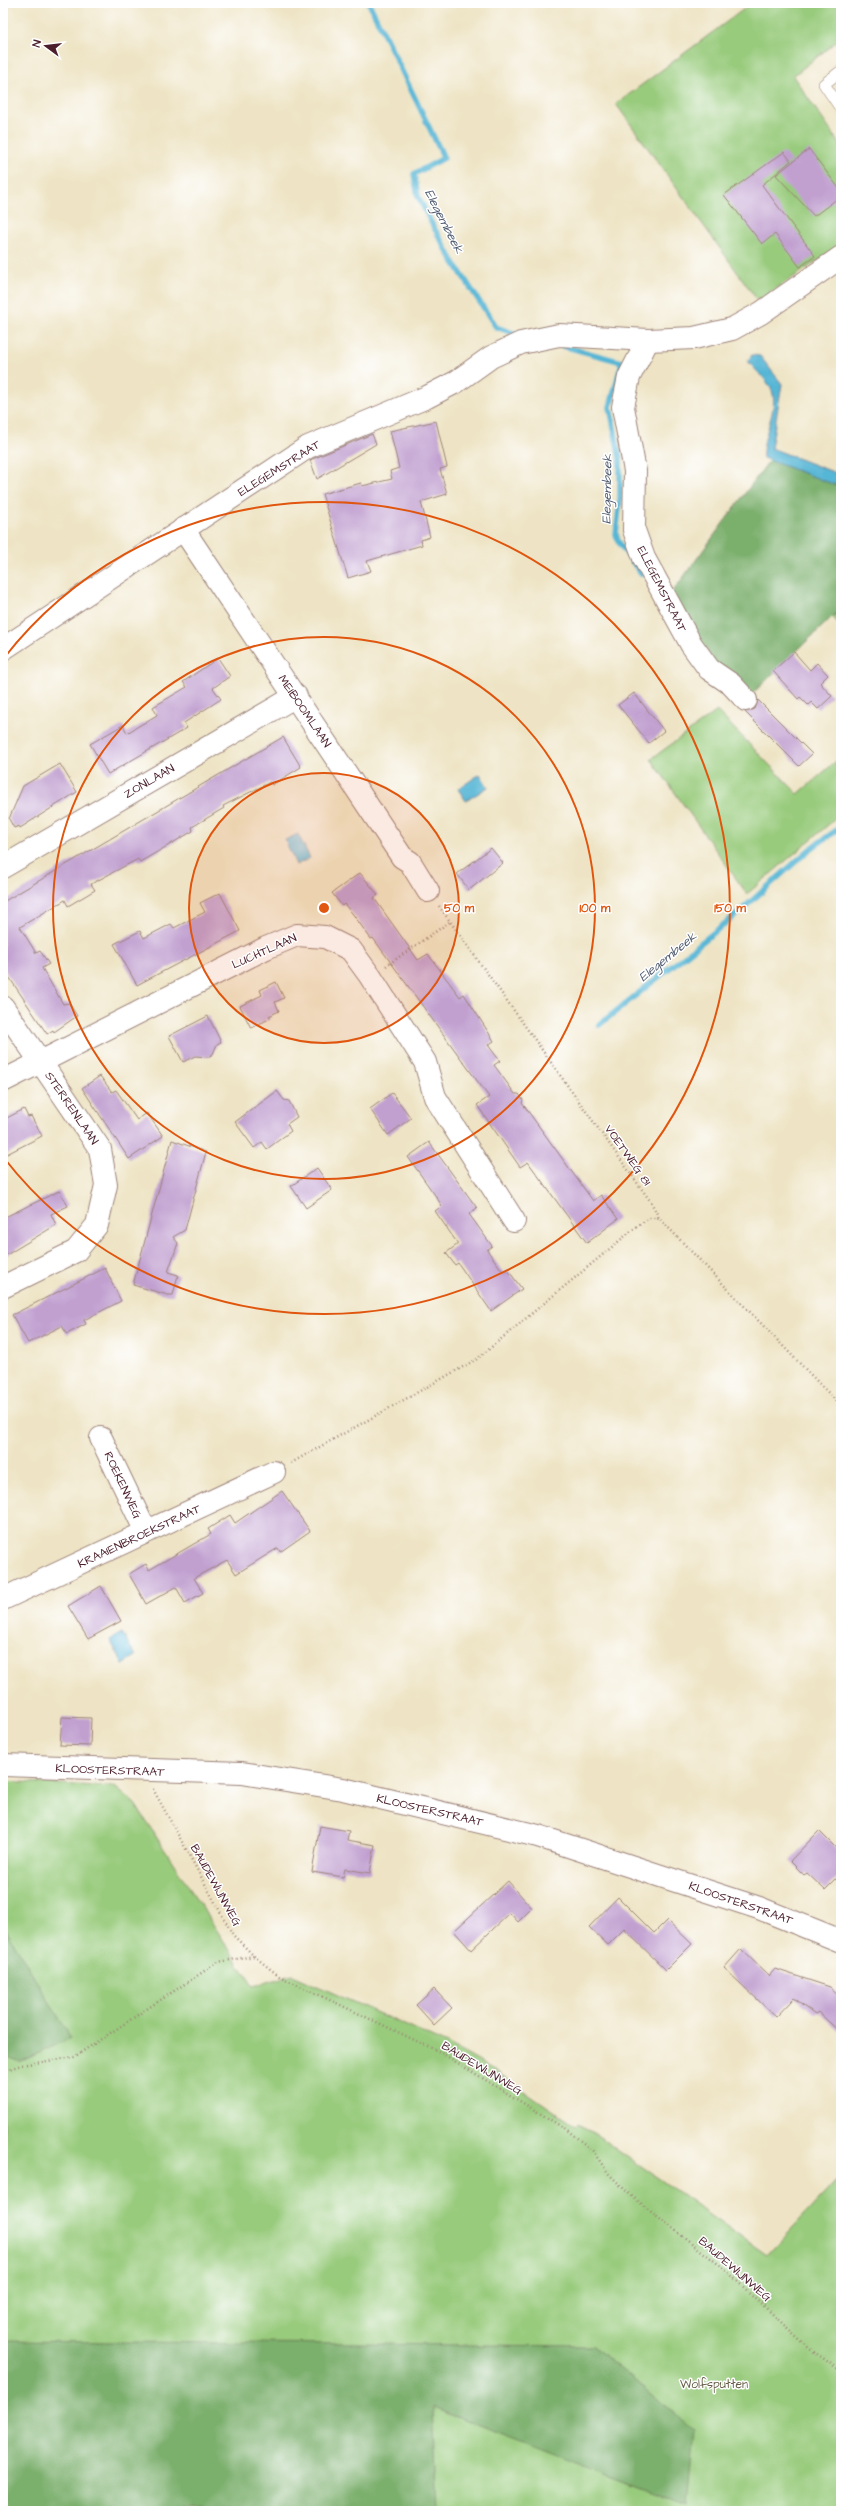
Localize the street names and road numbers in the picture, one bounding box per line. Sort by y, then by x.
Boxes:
street label: ELEGEMSTRAAT [235,436,324,501]
street label: ELEGEMSTRAAT [633,543,691,636]
street label: MEIBOOMLAAN [274,671,336,751]
street label: ZONLAAN [121,760,178,803]
street label: LUCHTLAAN [229,929,300,973]
street label: STERRENLAAN [41,1068,103,1149]
street label: VOETWEG 81 [600,1121,655,1190]
street label: ROEKENWEG [100,1449,146,1522]
street label: KRAAIENBROEKSTRAAT [75,1500,204,1572]
street label: KLOOSTERSTRAAT [55,1760,165,1781]
street label: KLOOSTERSTRAAT [375,1790,485,1831]
street label: BAUDEWIJNWEG [186,1841,246,1930]
street label: KLOOSTERSTRAAT [686,1878,796,1929]
street label: BAUDEWIJNWEG [438,2038,526,2100]
street label: BAUDEWIJNWEG [695,2233,775,2306]

